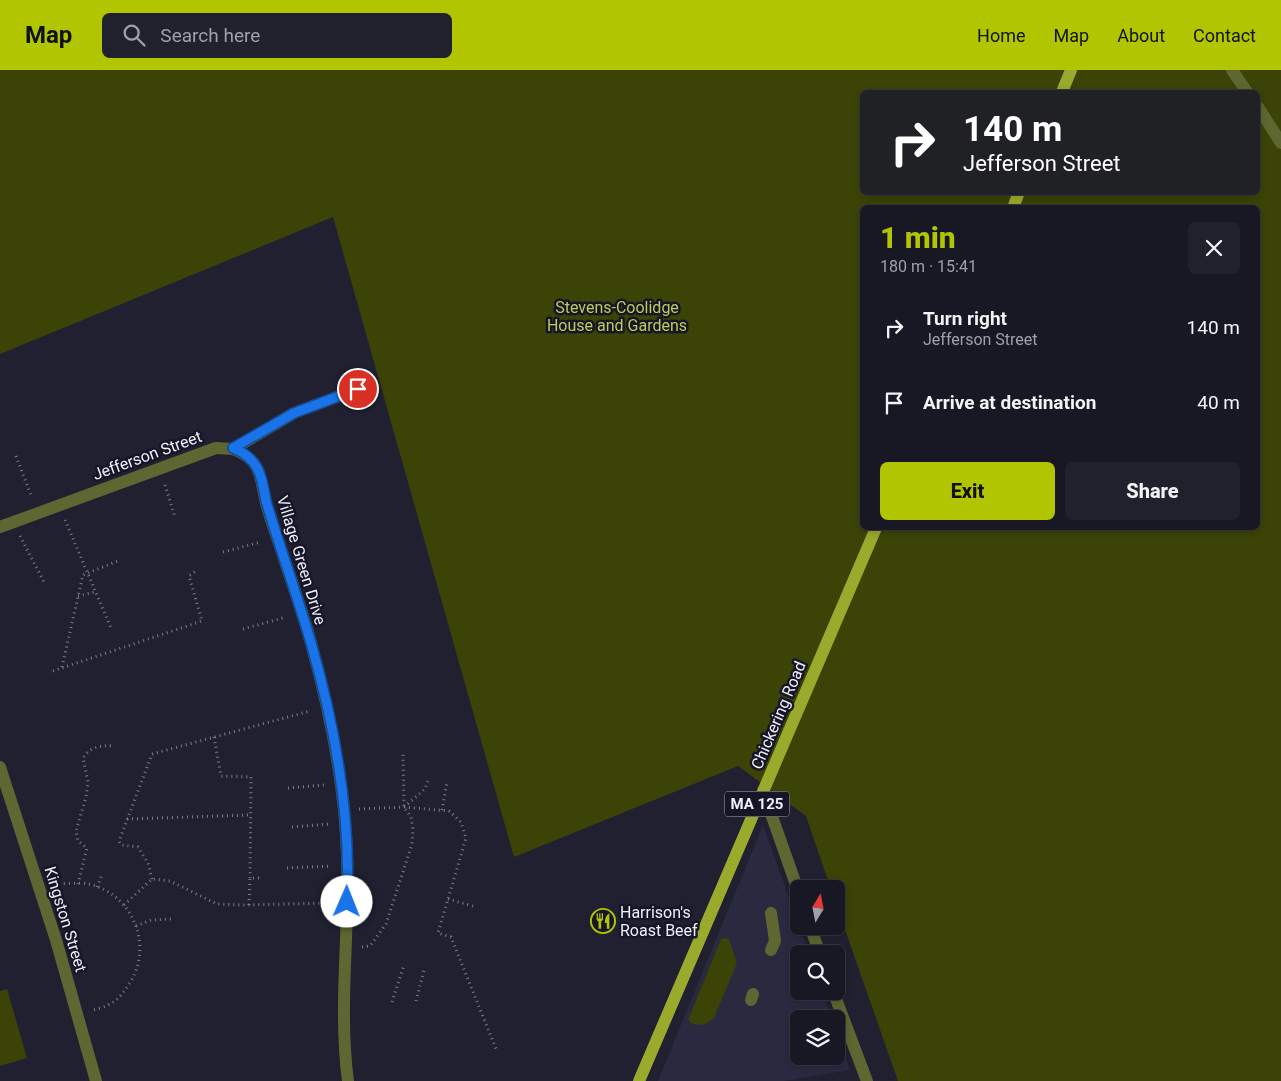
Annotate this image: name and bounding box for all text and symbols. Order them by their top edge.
search box [102,13,452,58]
text: Map [25,21,72,49]
icon: search [120,21,148,49]
text: Search here [160,24,260,47]
text: Home [977,25,1026,46]
text: Map [1054,25,1089,46]
text: About [1117,25,1165,46]
text: Contact [1193,25,1256,46]
text: 140 m [963,109,1062,150]
icon: right [880,110,945,175]
text: Jefferson Street [963,151,1121,176]
text: 1 min [880,220,956,255]
button: close [1188,222,1240,274]
text: 180 m · 15:41 [880,257,977,276]
park label: Stevens-Coolidge House and Gardens [547,298,687,335]
text: Turn right [923,307,1007,330]
icon: right [880,314,908,342]
text: 140 m [1187,316,1240,339]
text: Jefferson Street [923,330,1038,349]
pin [337,368,379,410]
icon: arrive [344,375,372,403]
icon: arrive [880,389,908,417]
text: Arrive at destination [923,391,1096,414]
text: 40 m [1197,391,1240,414]
street label: Jefferson Street [90,427,204,484]
button: Exit [880,462,1055,520]
button: Share [1065,462,1240,520]
street label: Village Green Drive [273,493,330,627]
street label: Chickering Road [747,658,810,772]
road number: MA 125 [724,792,790,816]
street label: Kingston Street [40,864,91,974]
position arrow [320,875,372,927]
north arrow [790,880,845,935]
map controls [790,880,845,1065]
place label: Harrison's Roast Beef [620,903,698,940]
restaurant icon: Harrison's Roast Beef [590,908,616,934]
button: search [790,945,845,1000]
button: layers [790,1010,845,1065]

